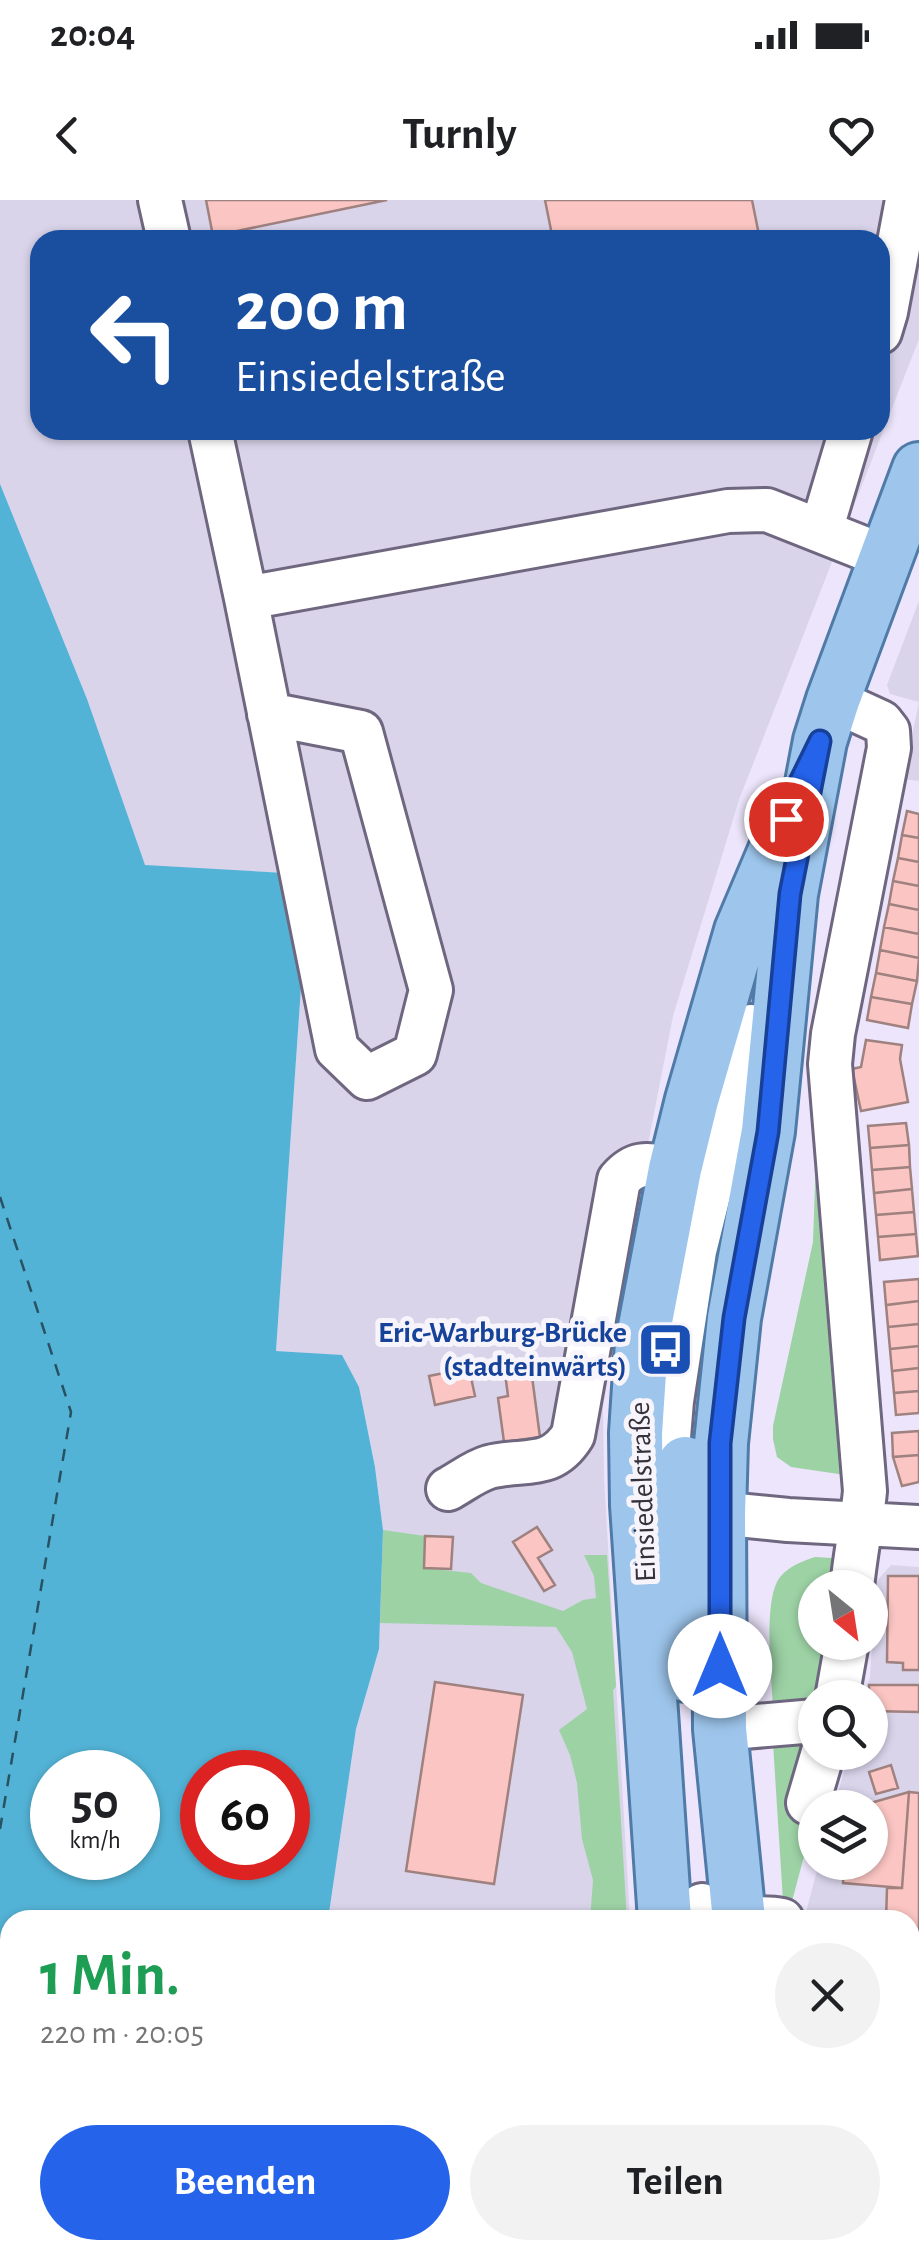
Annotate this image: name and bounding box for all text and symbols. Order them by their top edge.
text: 20:04 [50,16,135,54]
icon: back [40,108,95,163]
icon: heart [824,108,879,163]
text: Turnly [402,112,517,157]
icon: left [70,270,200,400]
text: 200 m [235,273,408,343]
text: Einsiedelstraße [235,355,506,400]
pin [744,777,829,862]
icon: arrive [759,792,814,847]
place label: Eric-Warburg-Brücke (stadteinwärts) [378,1318,627,1382]
bus stop icon: Eric-Warburg-Brücke (stadteinwärts) [636,1319,696,1379]
street label: Einsiedelstraße [625,1401,661,1583]
north arrow [798,1570,888,1660]
map controls [798,1570,888,1880]
position arrow [668,1614,772,1718]
button: search [798,1680,888,1770]
speed limit sign: 60 [180,1750,310,1880]
text: 50 [71,1778,119,1828]
button: layers [798,1790,888,1880]
text: km/h [69,1828,121,1853]
button: close [775,1943,880,2048]
text: 1 Min. [40,1946,180,2006]
text: 220 m · 20:05 [40,2017,204,2049]
button: Beenden [40,2125,450,2240]
button: Teilen [470,2125,880,2240]

